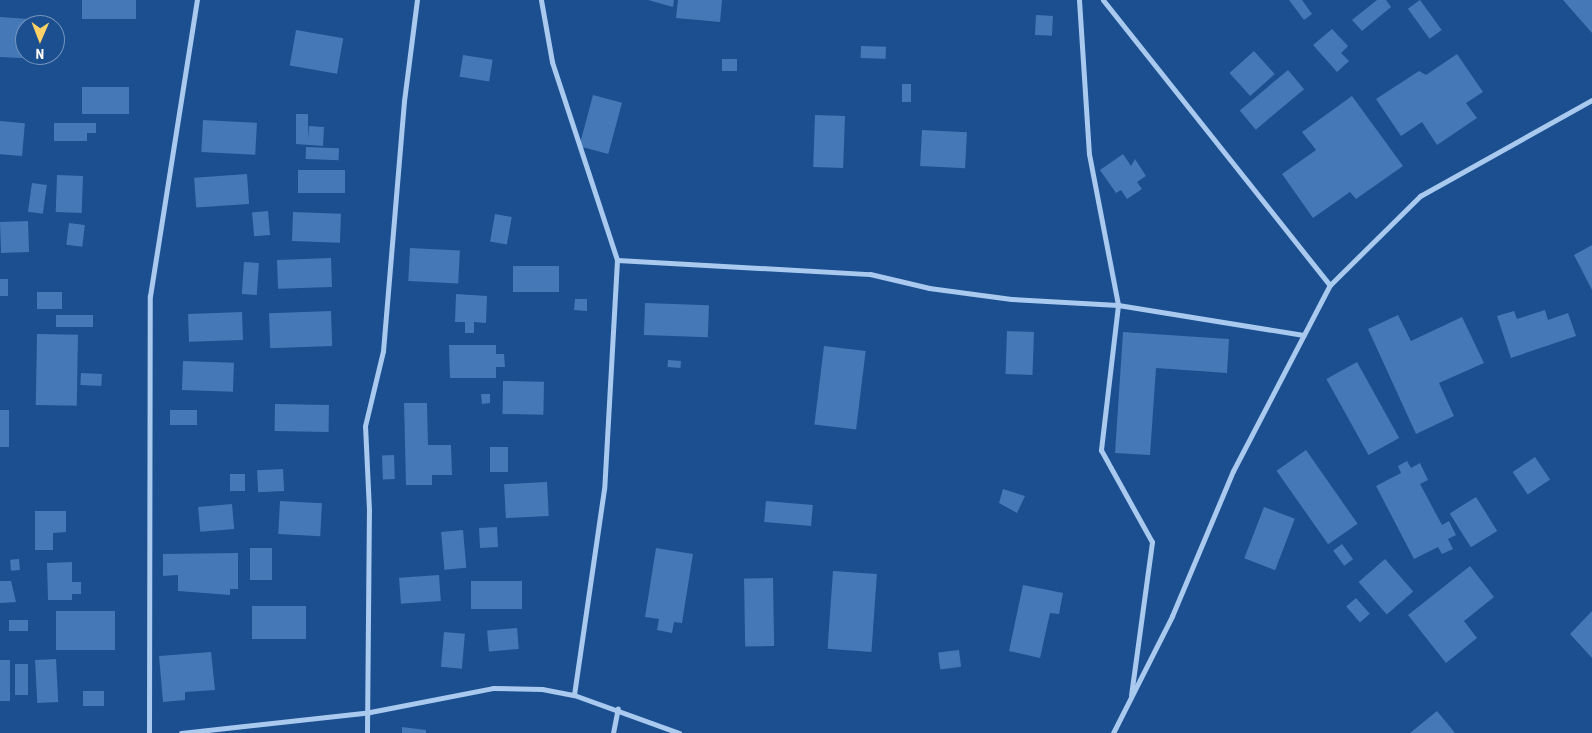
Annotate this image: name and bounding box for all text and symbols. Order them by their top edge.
north arrow [15,15,65,65]
text: N [35,46,44,62]

